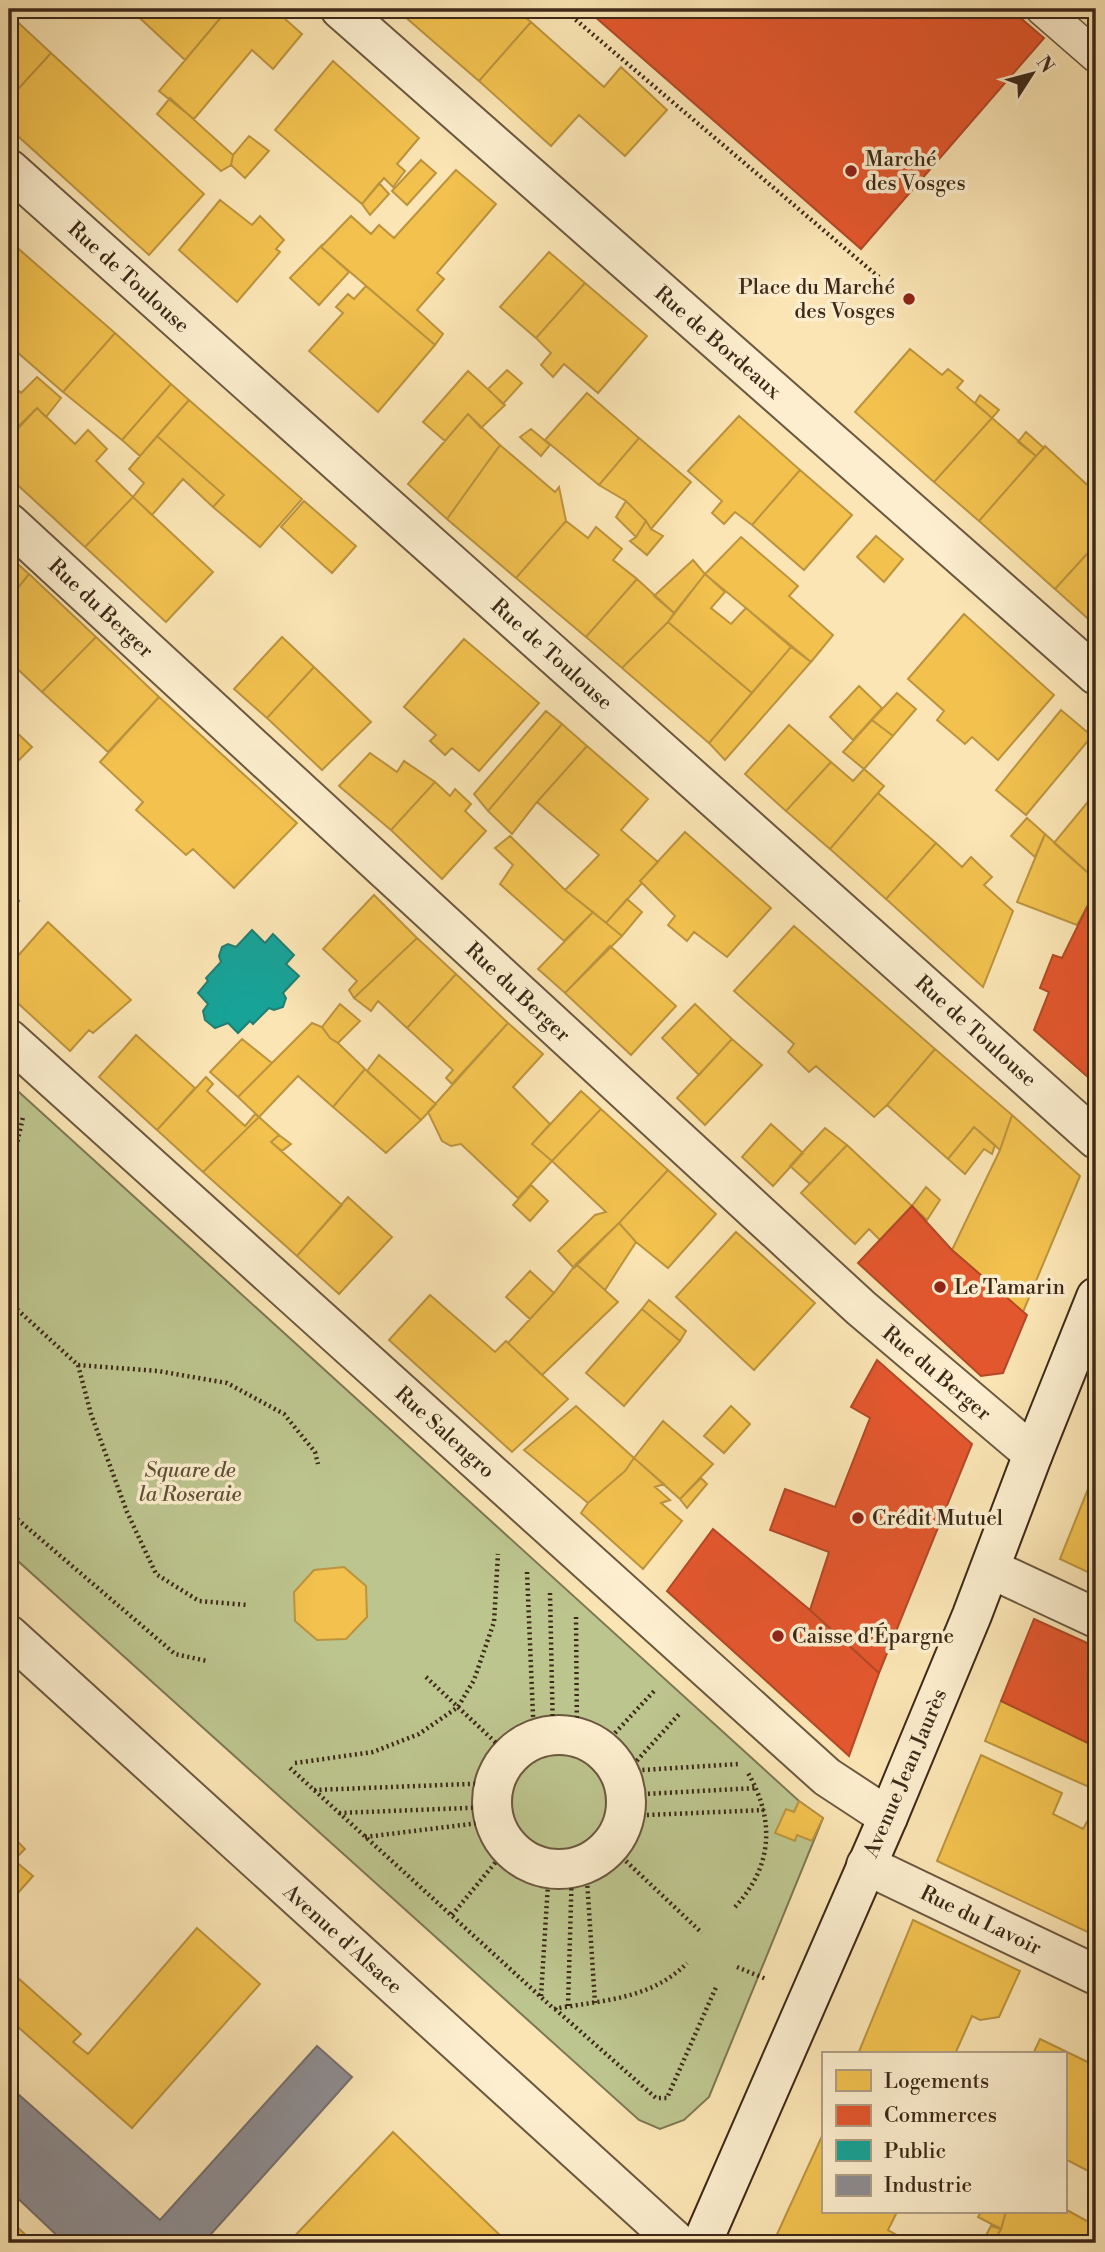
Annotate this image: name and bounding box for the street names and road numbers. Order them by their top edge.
street label: Rue de Toulouse [62,216,195,339]
street label: Rue de Bordeaux [649,281,786,405]
street label: Rue du Berger [42,553,158,664]
street label: Rue de Toulouse [485,593,618,716]
street label: Rue du Berger [459,937,575,1048]
street label: Rue de Toulouse [909,970,1042,1093]
street label: Rue du Berger [877,1321,996,1427]
street label: Rue Salengro [389,1381,500,1484]
street label: Avenue Jean Jaurès [858,1685,953,1863]
street label: Avenue d'Alsace [276,1879,407,2000]
street label: Rue du Lavoir [916,1880,1045,1961]

